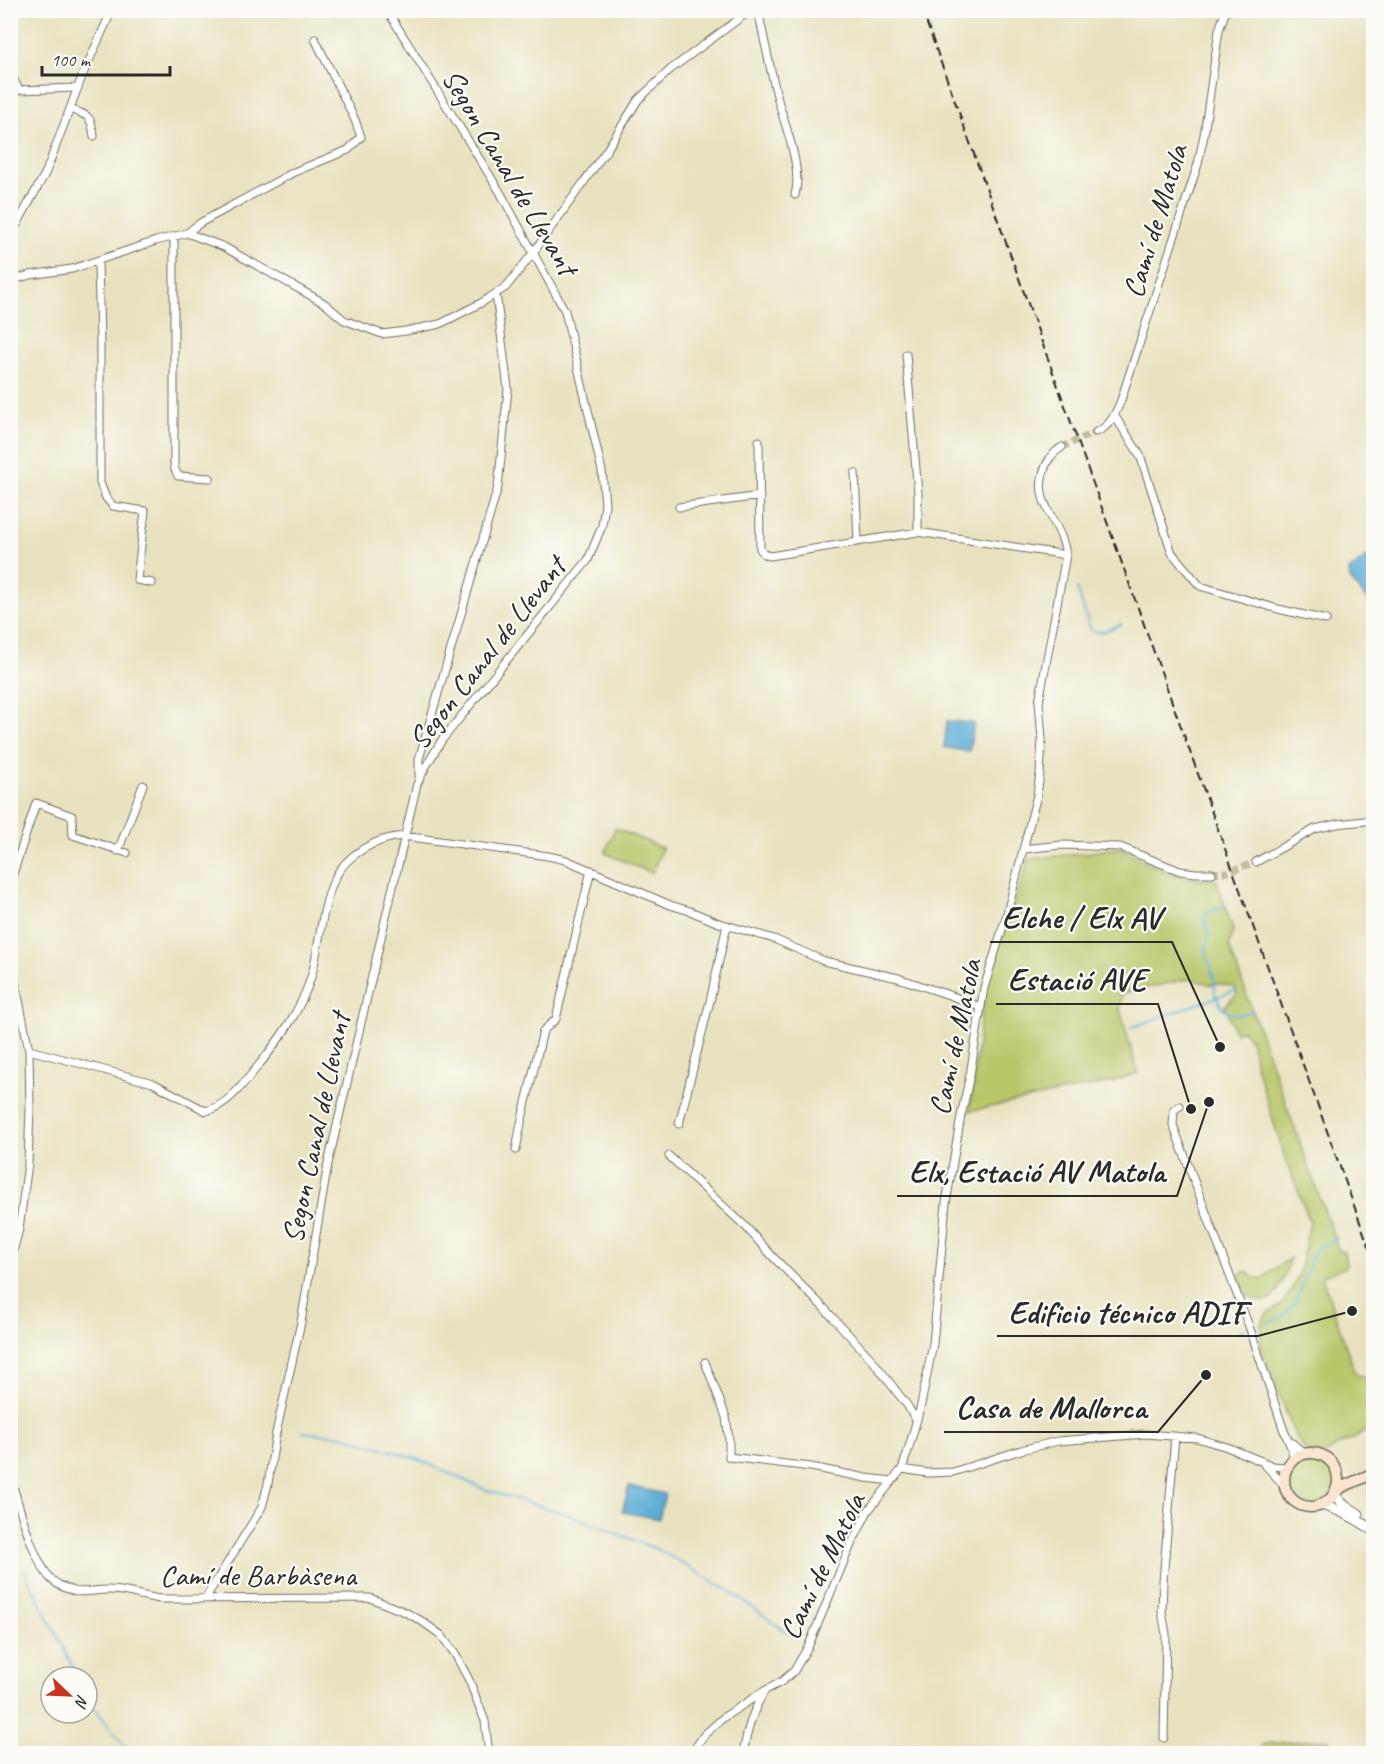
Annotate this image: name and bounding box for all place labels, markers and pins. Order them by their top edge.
callout: Elche / Elx AV [990,892,1172,942]
callout: Estació AVE [996,954,1158,1004]
callout: Elx, Estació AV Matola [897,1146,1177,1196]
callout: Edificio técnico ADIF [997,1286,1258,1336]
callout: Casa de Mallorca [944,1382,1158,1432]

